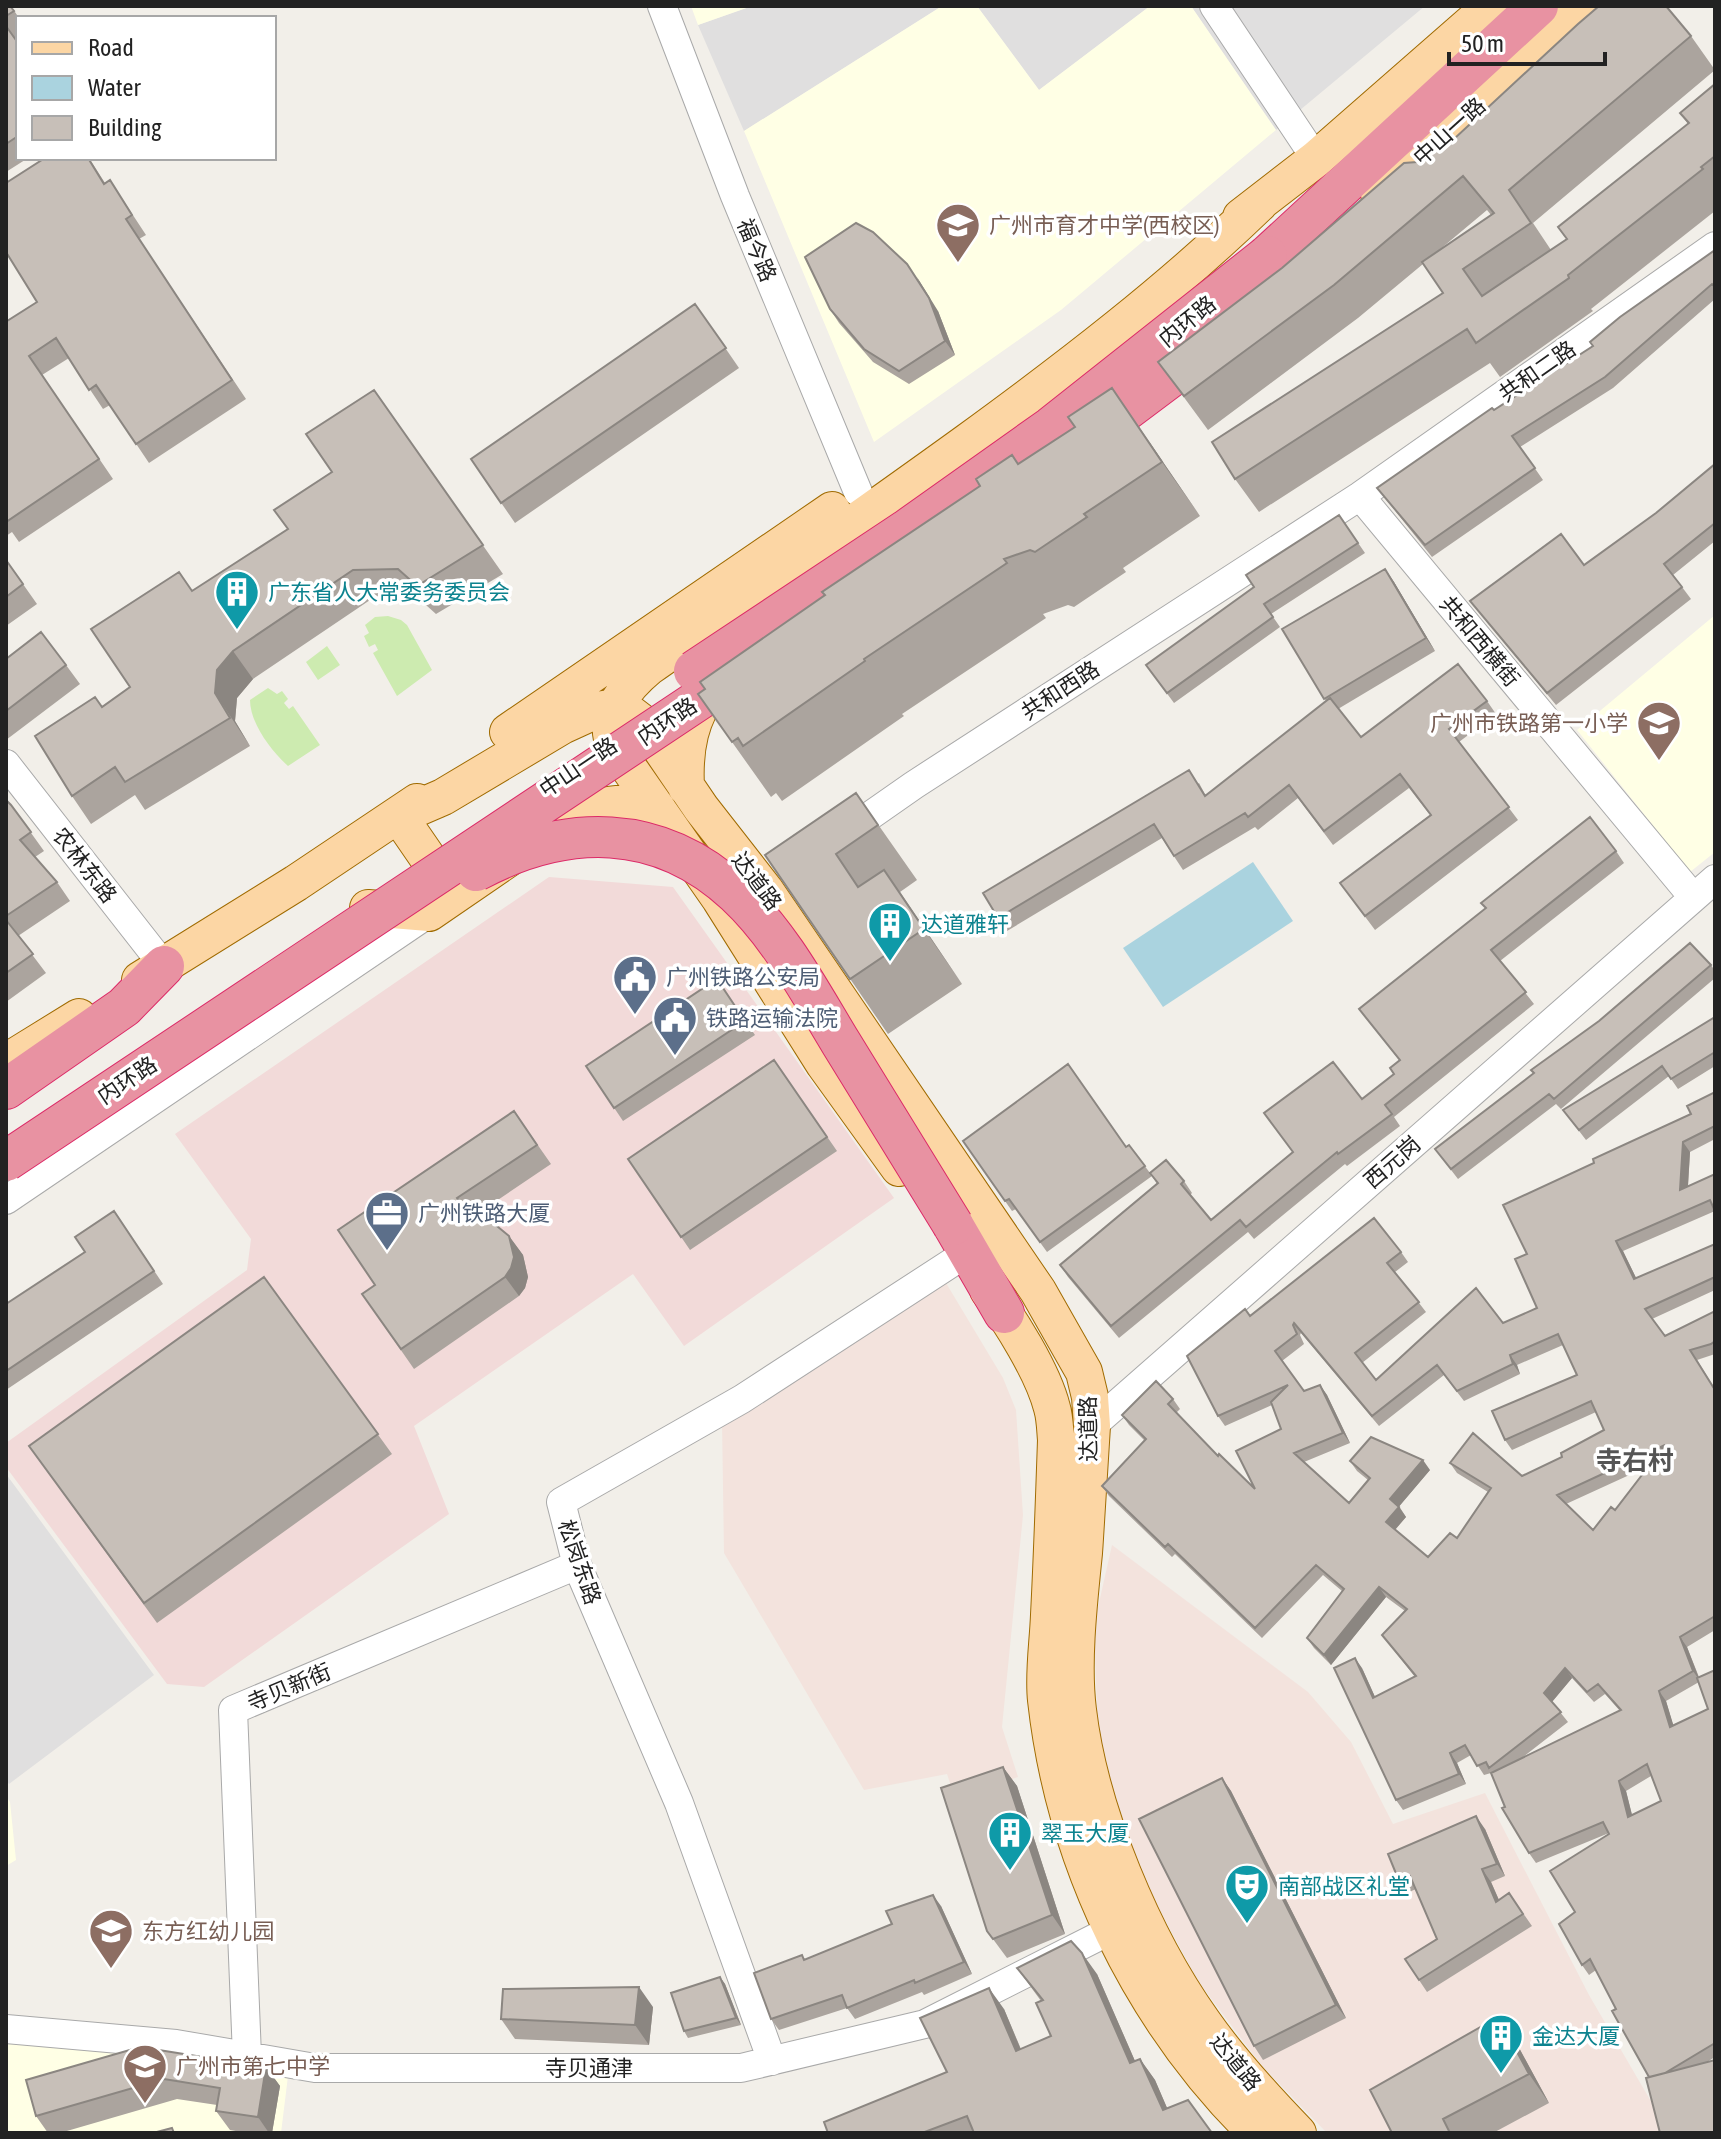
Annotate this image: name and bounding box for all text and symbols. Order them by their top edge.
legend [16,16,276,160]
scale bar [1449,16,1605,66]
text: 50 m [1461,30,1504,57]
text: Road [88,34,134,61]
text: Water [88,74,141,101]
street label: 中山一路 [1408,92,1490,170]
text: Building [88,114,162,141]
school or university icon: 广州市育才中学(西校区) [934,201,982,264]
place label: 广州市育才中学(西校区) [989,212,1220,238]
street label: 福今路 [732,215,782,285]
street label: 内环路 [1153,290,1221,352]
street label: 共和二路 [1493,335,1581,407]
building icon: 广东省人大常委务委员会 [213,568,261,631]
place label: 广东省人大常委务委员会 [268,579,510,605]
street label: 共和西横街 [1435,591,1525,691]
street label: 共和西路 [1016,655,1104,725]
street label: 内环路 [632,692,702,750]
school or university icon: 广州市铁路第一小学 [1635,699,1683,762]
place label: 广州市铁路第一小学 [1430,710,1628,736]
street label: 中山一路 [534,732,622,802]
street label: 农林东路 [48,822,122,908]
street label: 达道路 [727,847,787,915]
building icon: 达道雅轩 [866,900,914,963]
place label: 达道雅轩 [921,911,1009,937]
public building icon: 广州铁路公安局 [611,953,659,1016]
place label: 广州铁路公安局 [666,964,820,990]
public building icon: 铁路运输法院 [651,994,699,1057]
place label: 铁路运输法院 [706,1005,838,1031]
street label: 内环路 [92,1051,162,1109]
street label: 西元岗 [1359,1131,1425,1193]
office icon: 广州铁路大厦 [363,1189,411,1252]
place label: 广州铁路大厦 [418,1200,550,1226]
street label: 达道路 [1074,1396,1102,1462]
district label: 寺右村 [1596,1446,1674,1476]
street label: 松岗东路 [553,1516,607,1608]
street label: 寺贝新街 [243,1658,335,1716]
building icon: 翠玉大厦 [986,1809,1034,1872]
place label: 翠玉大厦 [1041,1820,1129,1846]
theatre icon: 南部战区礼堂 [1223,1862,1271,1925]
place label: 南部战区礼堂 [1278,1873,1410,1899]
school or university icon: 东方红幼儿园 [87,1907,135,1970]
place label: 东方红幼儿园 [142,1918,274,1944]
building icon: 金达大厦 [1477,2012,1525,2075]
place label: 金达大厦 [1532,2023,1620,2049]
street label: 达道路 [1205,2028,1267,2096]
school or university icon: 广州市第七中学 [121,2042,169,2105]
place label: 广州市第七中学 [176,2053,330,2079]
street label: 寺贝通津 [545,2055,633,2081]

